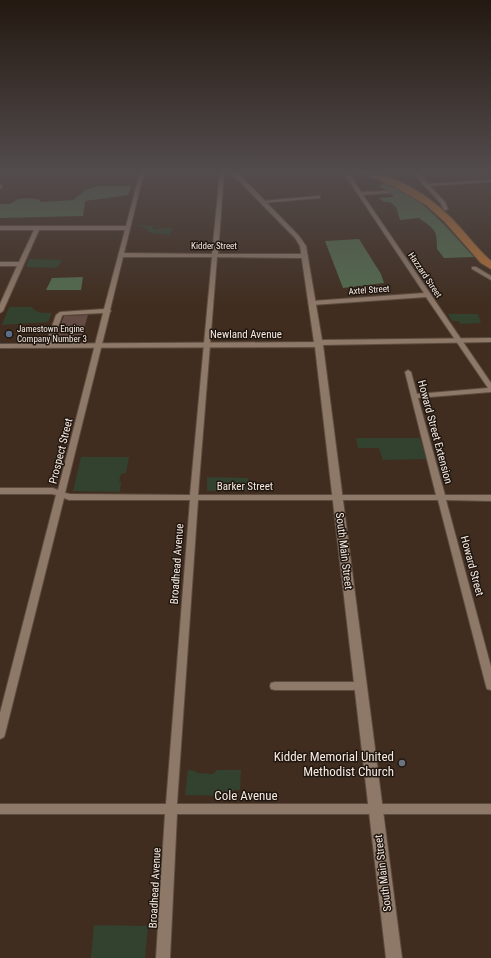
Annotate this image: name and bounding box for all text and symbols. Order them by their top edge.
street label: Kidder Street [191,241,237,251]
street label: Hazzard Street [406,250,444,300]
street label: Axtel Street [348,284,390,296]
place label: Jamestown Engine Company Number 3 [17,324,87,344]
street label: Newland Avenue [210,328,282,341]
marker: Jamestown Engine Company Number 3 [4,329,14,339]
street label: Howard Street Extension [415,379,455,485]
street label: Prospect Street [47,417,75,485]
street label: Barker Street [217,480,273,493]
street label: South Main Street [333,512,355,590]
street label: Broadhead Avenue [168,523,186,605]
street label: Howard Street [458,534,486,598]
place label: Kidder Memorial United Methodist Church [274,749,394,779]
marker: Kidder Memorial United Methodist Church [397,758,407,768]
street label: Cole Avenue [214,788,278,803]
street label: South Main Street [372,834,394,912]
street label: Broadhead Avenue [146,847,164,929]

